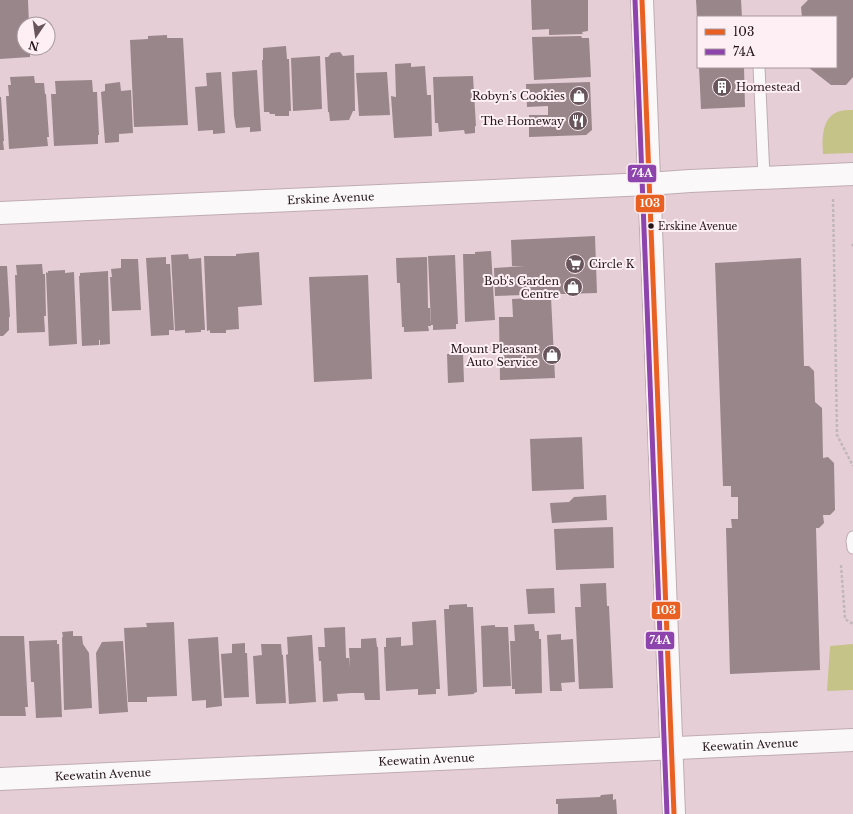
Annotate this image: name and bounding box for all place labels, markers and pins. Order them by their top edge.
building icon: Homestead [711,76,733,98]
place label: Homestead [736,80,801,94]
shop icon: Robyn’s Cookies [568,85,590,107]
place label: Robyn’s Cookies [472,89,565,103]
restaurant icon: The Homeway [567,110,589,132]
place label: The Homeway [481,114,564,128]
place label: Erskine Avenue [658,220,738,233]
marker: Erskine Avenue [646,221,656,231]
supermarket icon: Circle K [564,253,586,275]
place label: Circle K [589,257,635,271]
place label: Bob's Garden Centre [484,274,559,301]
shop icon: Bob's Garden Centre [562,276,584,298]
place label: Mount Pleasant Auto Service [450,342,539,369]
shop icon: Mount Pleasant Auto Service [541,344,563,366]

